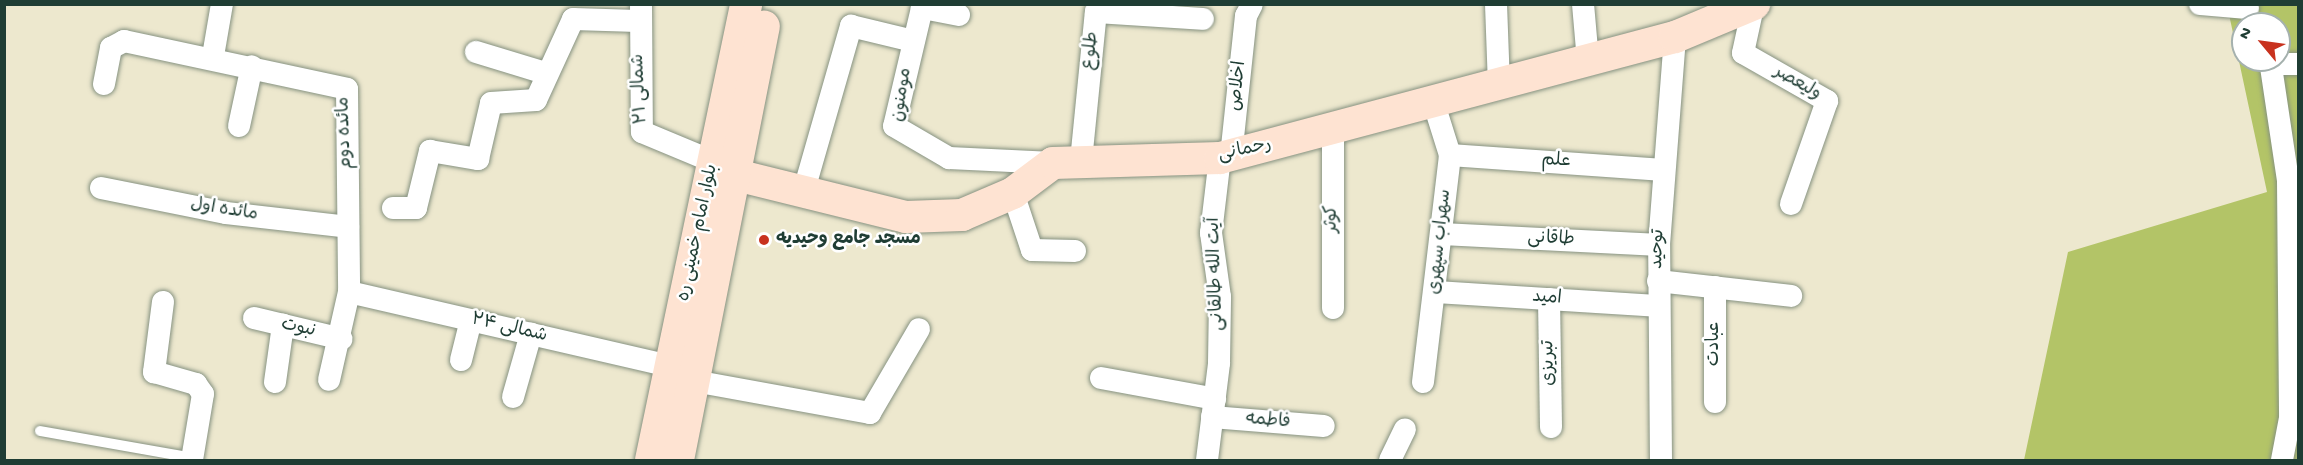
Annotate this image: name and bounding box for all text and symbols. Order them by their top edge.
north arrow [2231,12,2291,72]
text: N [2236,25,2257,43]
street label: طلوع [1079,31,1105,71]
street label: ۲۱ شمالی [628,53,654,125]
street label: اخلاص [1226,60,1252,112]
street label: ولیعصر [1770,62,1824,106]
street label: مومنون [888,67,918,123]
street label: مائده دوم [334,96,358,170]
street label: رحمانی [1216,135,1274,167]
street label: علم [1541,150,1571,174]
street label: بلوار امام خمینی ره [674,163,724,303]
street label: سهراب سپهری [1425,188,1457,296]
street label: مائده اول [189,195,259,227]
street label: کوثر [1322,205,1344,233]
street label: آیت الله طالقانی [1204,217,1230,331]
street label: طاقانی [1527,228,1575,252]
place label: مسجد جامع وحیدیه [776,229,921,251]
street label: توحید [1648,229,1670,269]
marker: مسجد جامع وحیدیه [757,233,771,247]
street label: امید [1532,287,1562,311]
street label: ۲۴ شمالی [469,310,549,348]
street label: نبوت [279,315,317,343]
street label: عبادت [1704,322,1726,366]
street label: تبریزی [1539,340,1561,386]
street label: فاطمه [1245,409,1291,435]

